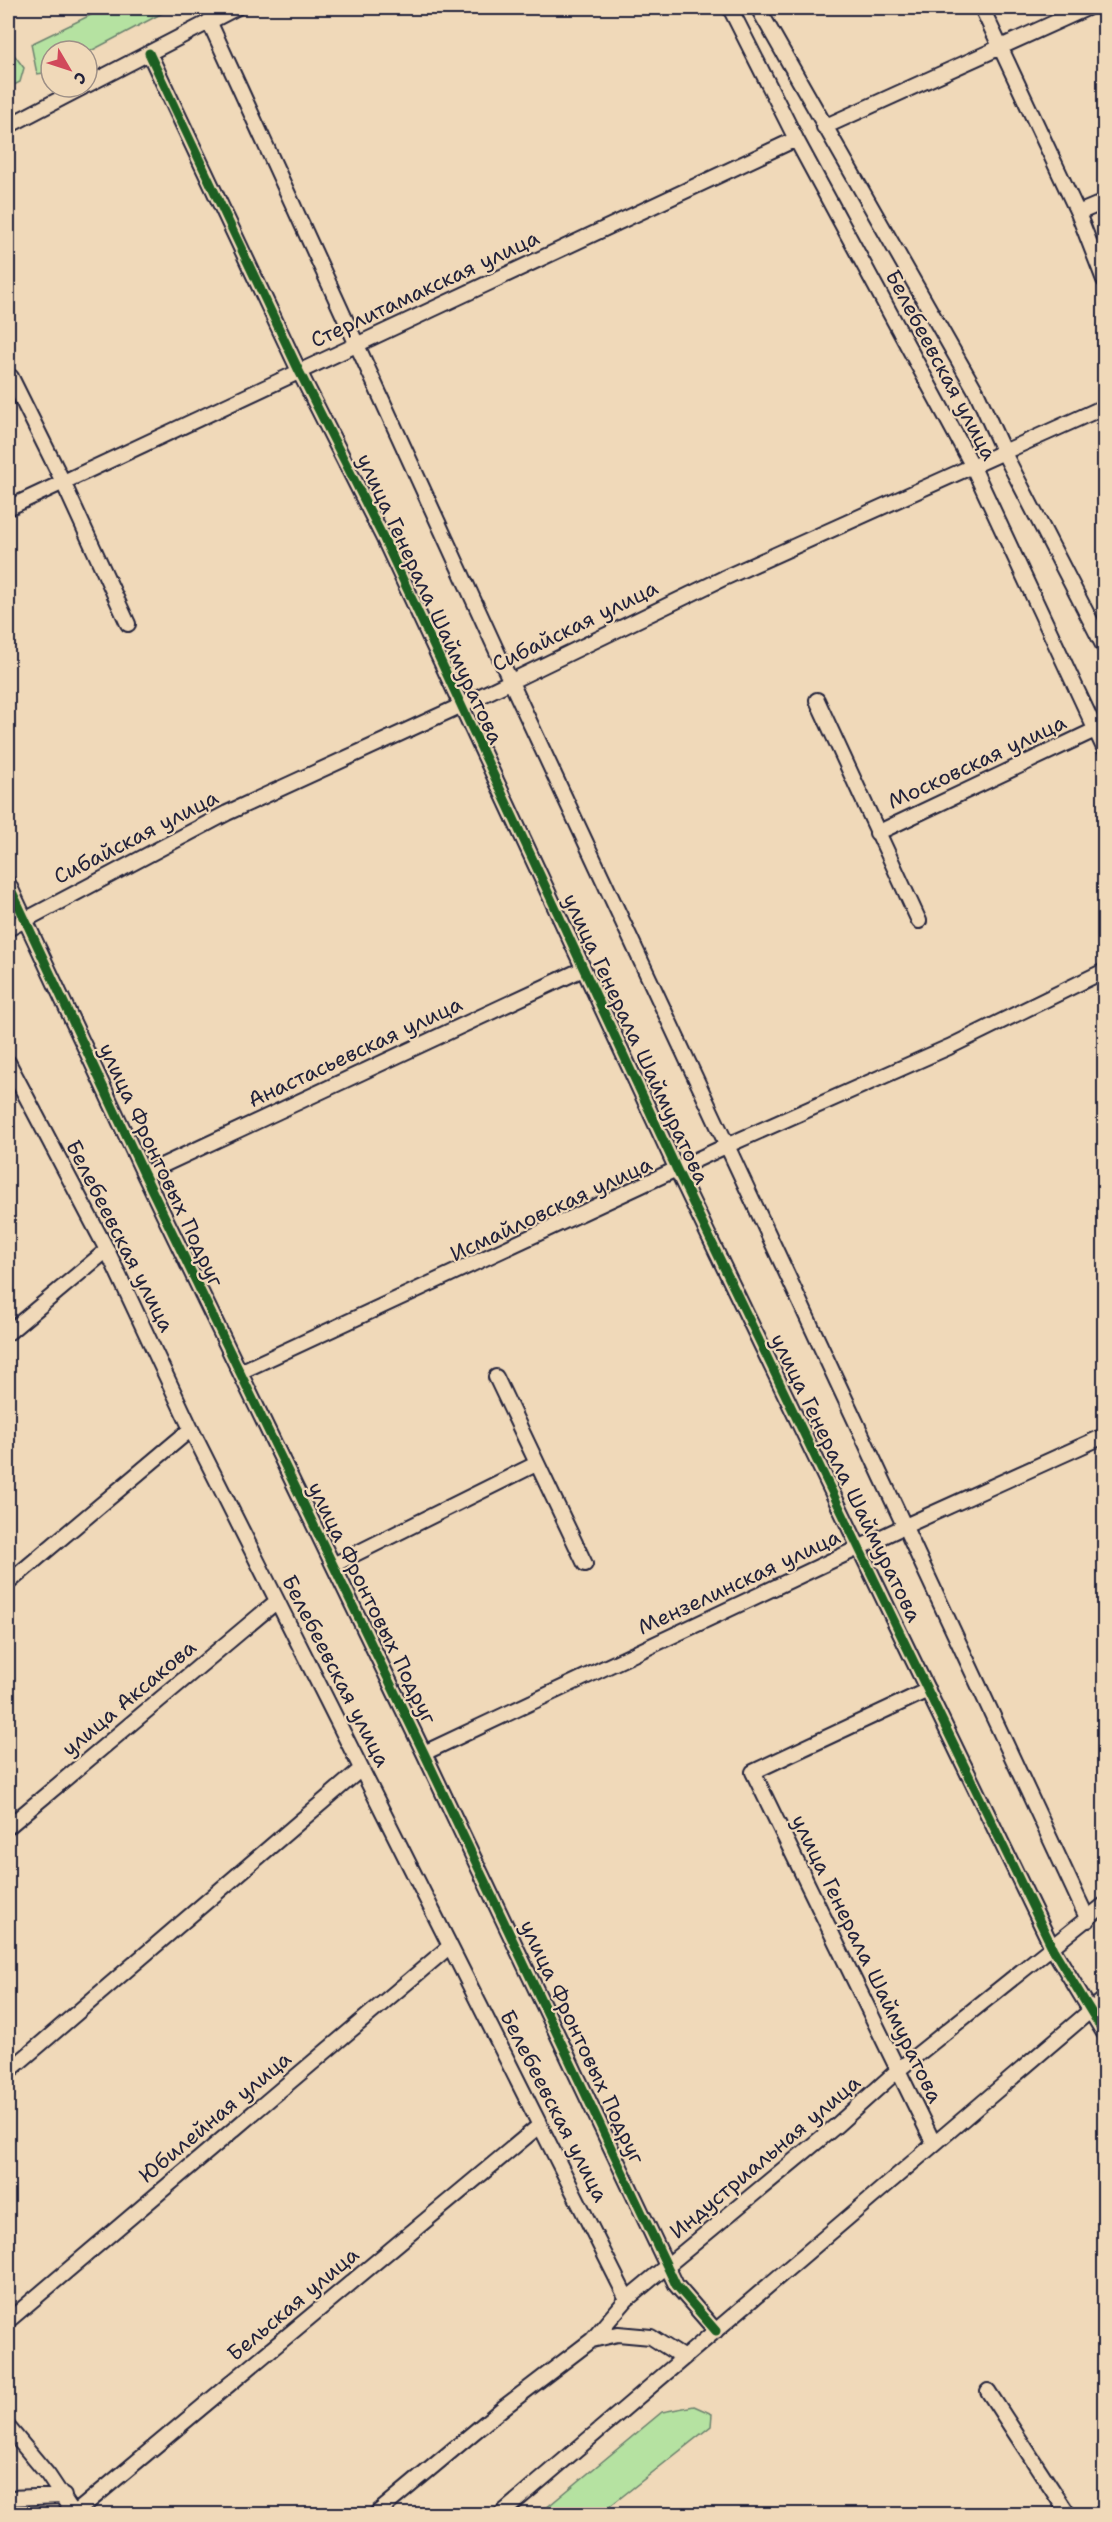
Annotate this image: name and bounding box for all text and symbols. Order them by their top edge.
north arrow [39,39,99,99]
text: С [69,68,92,89]
street label: Стерлитамакская улица [306,224,544,354]
street label: Белебеевская улица [879,265,1003,465]
street label: улица Генерала Шаймуратова [350,449,510,749]
street label: Сибайская улица [487,574,663,678]
street label: Московская улица [883,708,1071,816]
street label: Сибайская улица [49,783,223,891]
street label: улица Генерала Шаймуратова [556,889,716,1189]
street label: Анастасьевская улица [243,990,467,1114]
street label: улица Фронтовых Подруг [92,1039,230,1292]
street label: Белебеевская улица [59,1135,181,1337]
street label: Исмайловская улица [446,1150,656,1268]
street label: улица Генерала Шаймуратова [764,1329,928,1627]
street label: улица Фронтовых Подруг [301,1477,443,1729]
street label: Мензелинская улица [633,1523,845,1641]
street label: Белебеевская улица [275,1570,397,1772]
street label: улица Аксакова [56,1634,202,1762]
street label: улица Генерала Шаймуратова [785,1810,949,2108]
street label: улица Фронтовых Подруг [513,1916,651,2169]
street label: Белебеевская улица [493,2005,615,2207]
street label: Юбилейная улица [133,2045,297,2189]
street label: Индустриальная улица [664,2069,866,2245]
street label: Бельская улица [221,2241,365,2367]

